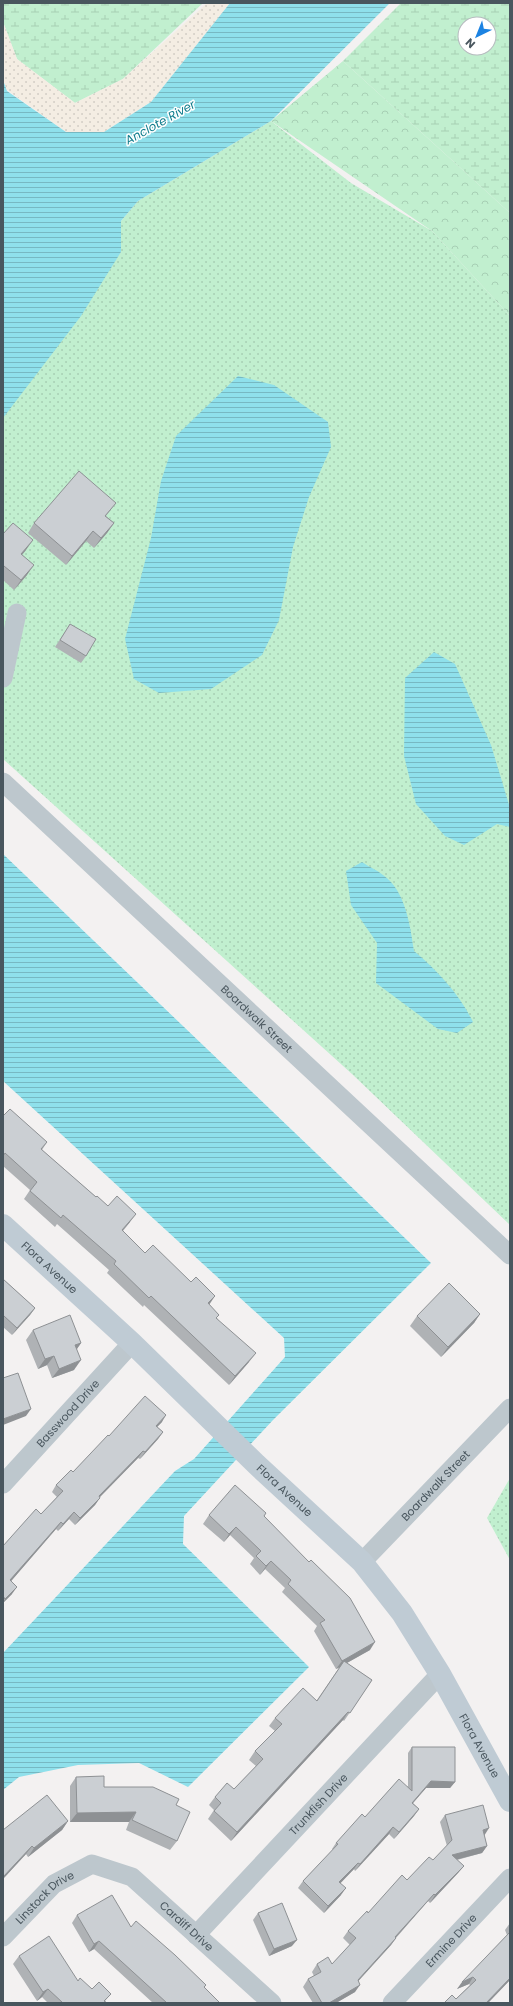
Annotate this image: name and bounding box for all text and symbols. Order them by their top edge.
north arrow [457,16,497,56]
text: N [462,35,479,52]
water label: Anclote River [121,95,199,149]
street label: Boardwalk Street [217,981,296,1056]
street label: Flora Avenue [18,1238,81,1298]
street label: Basswood Drive [33,1376,103,1451]
street label: Boardwalk Street [398,1447,473,1525]
street label: Flora Avenue [253,1460,316,1521]
street label: Flora Avenue [455,1711,504,1781]
street label: Trunkfish Drive [285,1770,351,1839]
street label: Linstock Drive [12,1867,77,1928]
street label: Cardiff Drive [156,1897,217,1955]
street label: Ermine Drive [422,1910,480,1971]

